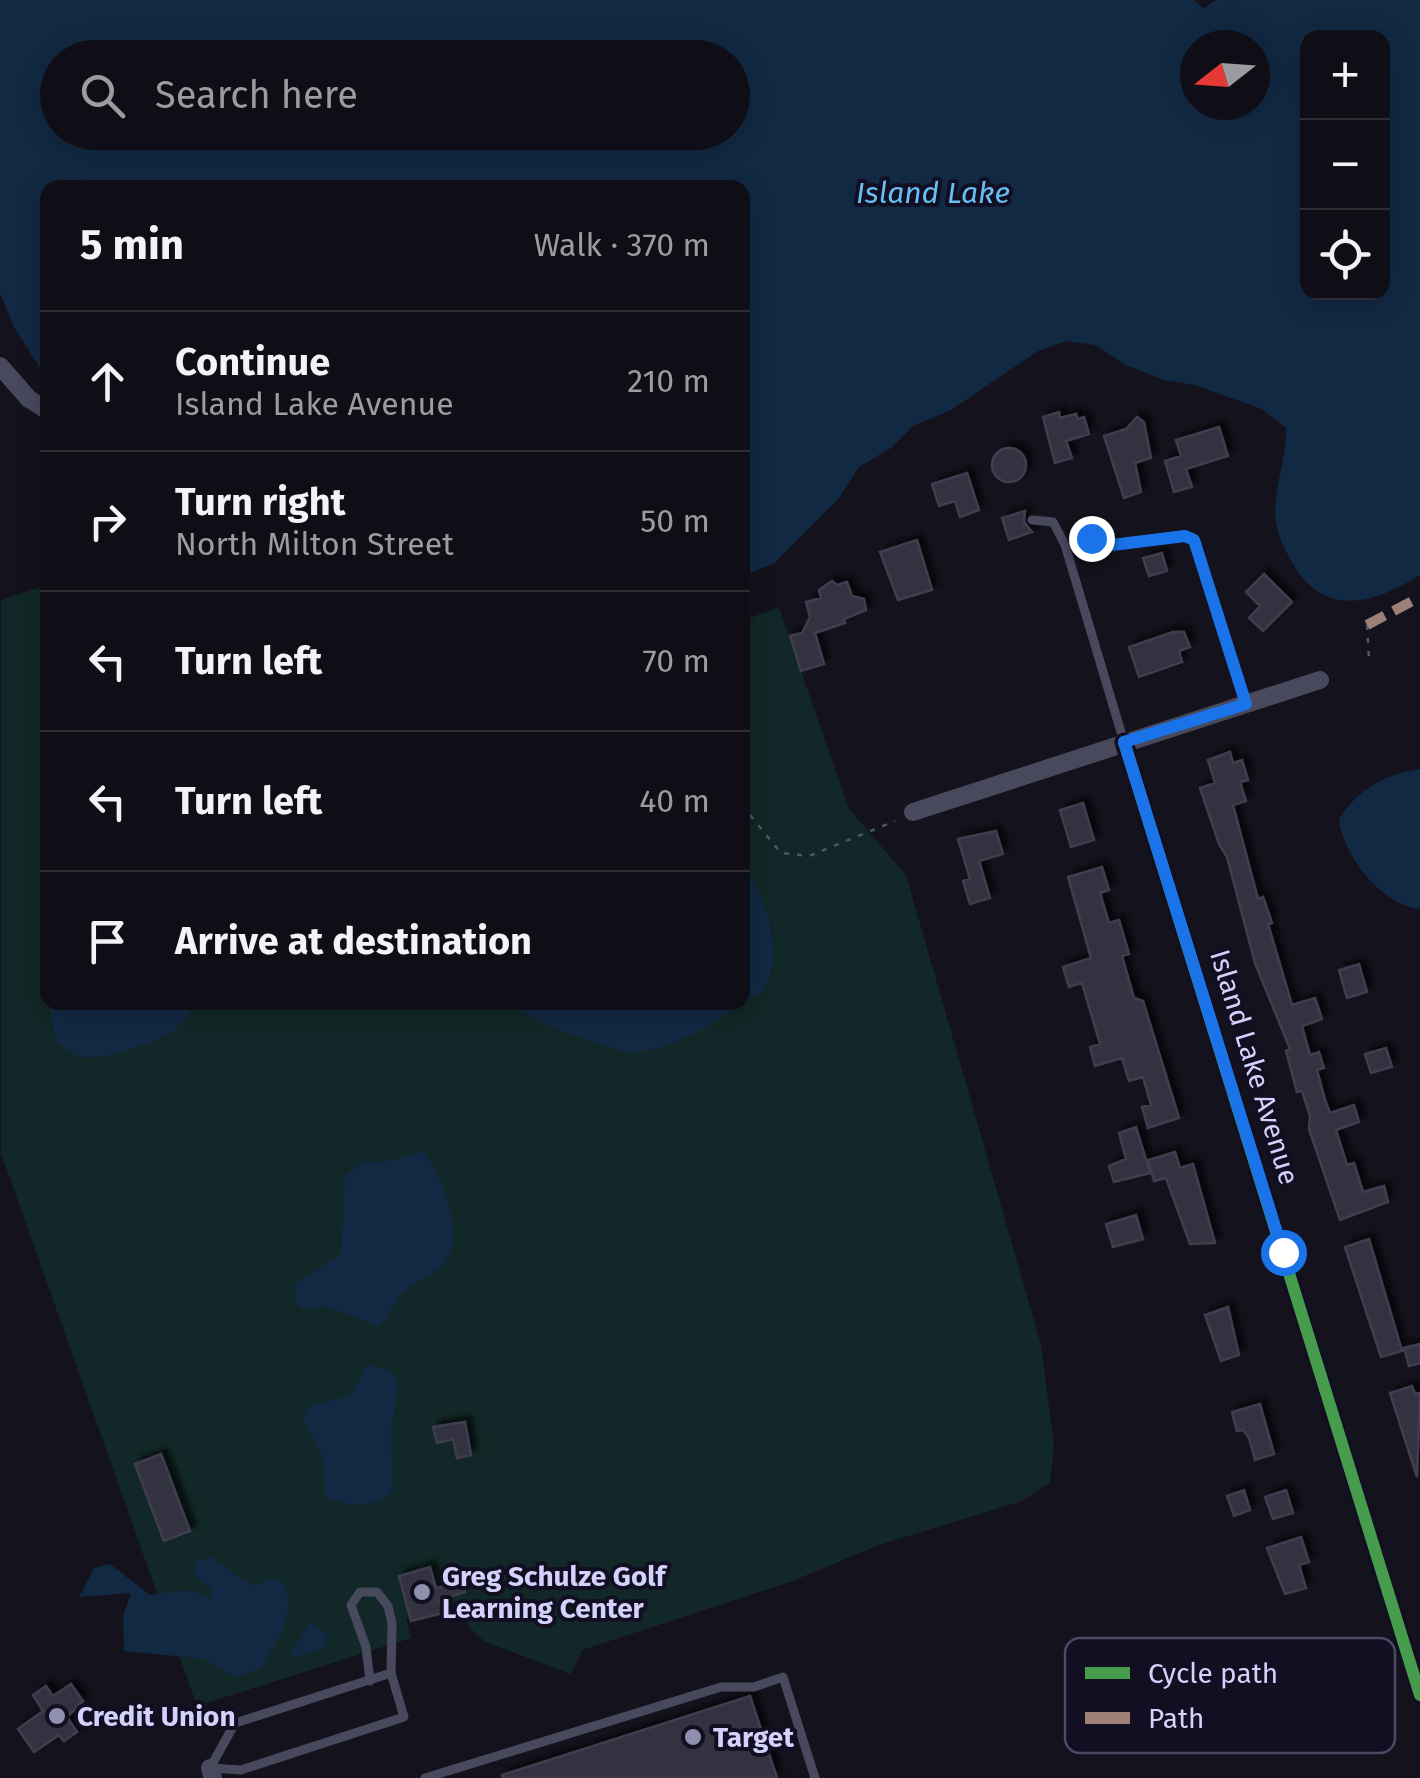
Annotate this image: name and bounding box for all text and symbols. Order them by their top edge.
north arrow [1180,30,1270,120]
map controls [1300,30,1390,300]
button: + [1300,30,1390,120]
search box [40,40,750,150]
icon: search [75,68,130,123]
text: Search here [155,72,358,118]
button: − [1300,120,1390,210]
water label: Island Lake [856,175,1010,211]
button: locate [1300,210,1390,300]
text: 5 min [80,220,184,270]
text: Walk · 370 m [534,226,710,264]
text: Continue [175,339,330,385]
icon: ahead [80,354,135,409]
text: 210 m [627,362,710,400]
text: Island Lake Avenue [175,385,454,423]
text: Turn right [175,479,345,525]
icon: right [80,494,135,549]
text: 50 m [640,502,710,540]
route end [1069,516,1115,562]
text: North Milton Street [175,525,454,563]
icon: left [80,634,135,689]
text: Turn left [175,638,322,684]
text: 70 m [642,642,710,680]
icon: left [80,774,135,829]
text: Turn left [175,778,322,824]
text: 40 m [639,782,710,820]
icon: arrive [80,914,135,969]
text: Arrive at destination [175,918,532,964]
street label: Island Lake Avenue [1203,946,1306,1189]
route start [1261,1230,1307,1276]
place label: Greg Schulze Golf Learning Center [442,1560,669,1625]
marker: Greg Schulze Golf Learning Center [411,1581,433,1603]
legend [1065,1638,1395,1753]
text: Cycle path [1148,1657,1278,1690]
place label: Credit Union [77,1700,236,1733]
text: Path [1148,1702,1204,1735]
marker: Credit Union [46,1705,68,1727]
place label: Target [713,1721,795,1754]
marker: Target [682,1726,704,1748]

